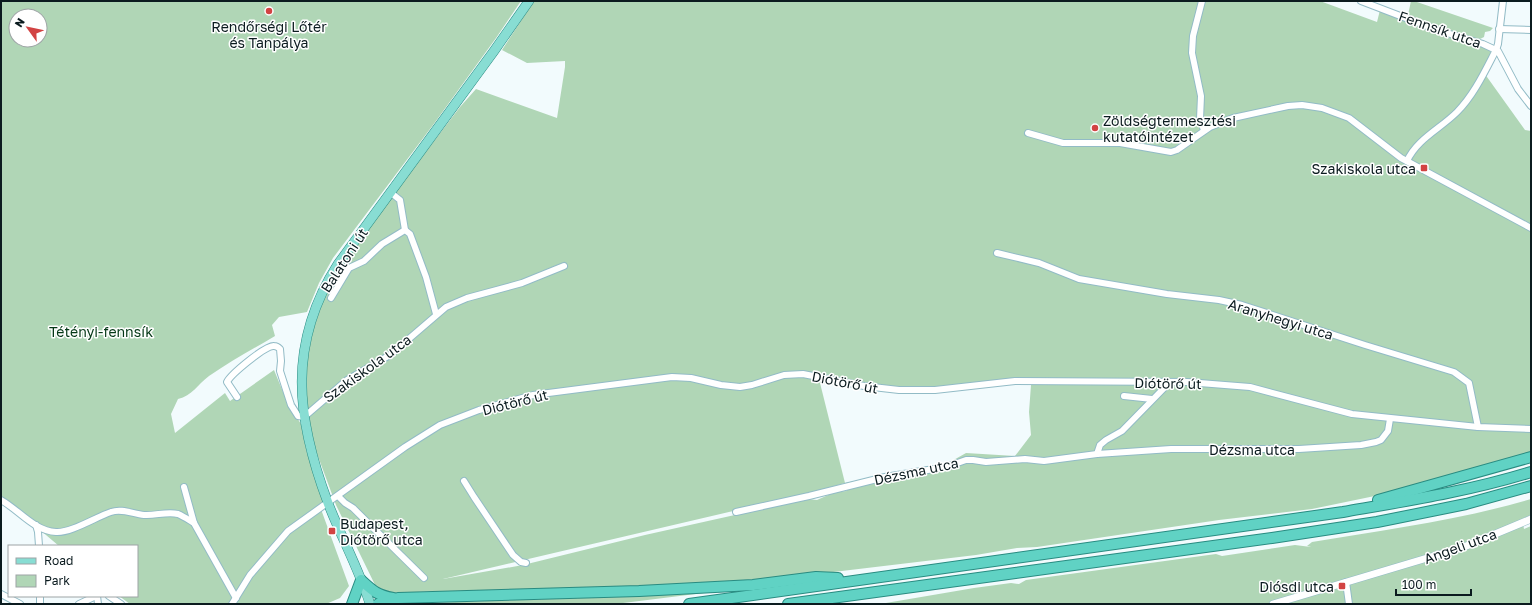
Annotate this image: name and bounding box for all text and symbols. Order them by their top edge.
marker: Rendőrségi Lőtér és Tanpálya [264,6,274,16]
street label: Fennsík utca [1397,7,1483,51]
north arrow [8,8,48,48]
text: N [11,15,27,29]
place label: Rendőrségi Lőtér és Tanpálya [211,18,327,51]
place label: Zöldségtermesztési kutatóintézet [1103,112,1236,145]
marker: Zöldségtermesztési kutatóintézet [1090,123,1100,133]
place label: Szakiskola utca [1312,160,1416,177]
marker: Szakiskola utca [1419,163,1429,173]
street label: Balatoni út [317,225,371,295]
street label: Aranyhegyi utca [1226,295,1336,343]
park label: Tétényi-fennsík [49,323,153,340]
street label: Szakiskola utca [320,330,414,406]
street label: Diótörő út [810,367,880,397]
street label: Diótörő út [1134,374,1202,392]
street label: Diótörő út [480,386,550,418]
street label: Dézsma utca [1209,441,1295,458]
street label: Dézsma utca [872,454,960,488]
place label: Budapest, Diótörő utca [340,515,423,548]
street label: Angeli utca [1421,525,1499,567]
marker: Budapest, Diótörő utca [327,526,337,536]
legend [8,545,138,597]
text: Road [44,553,73,568]
scale bar [1396,571,1471,597]
text: Park [44,573,70,588]
text: 100 m [1402,577,1436,592]
place label: Diósdi utca [1259,578,1334,595]
marker: Diósdi utca [1337,581,1347,591]

